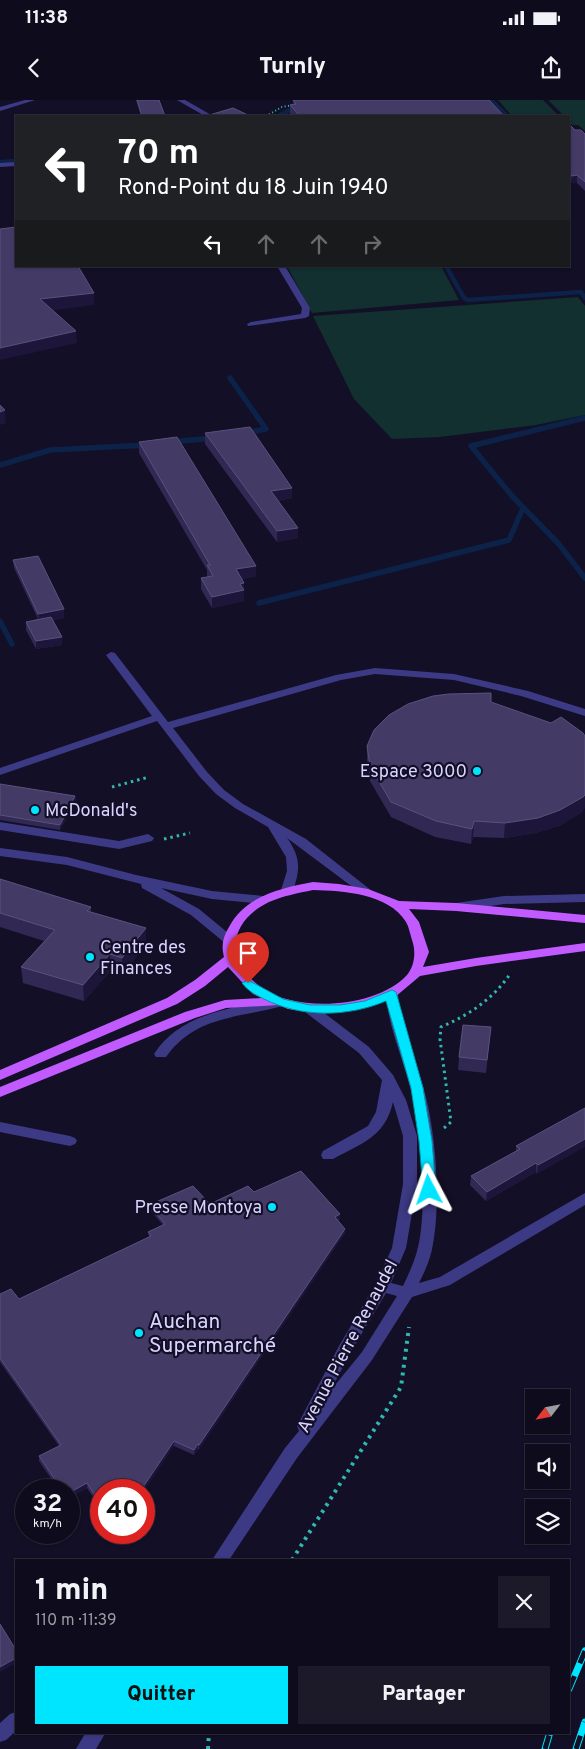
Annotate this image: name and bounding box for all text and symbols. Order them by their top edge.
text: 11:38 [25,6,68,30]
icon: back [20,54,48,82]
text: Turnly [259,54,326,81]
icon: share [537,54,565,82]
text: 70 m [118,132,199,176]
icon: left [35,135,100,200]
text: Rond-Point du 18 Juin 1940 [118,175,389,202]
icon: left [199,230,227,258]
icon: ahead [252,230,280,258]
icon: ahead [305,230,333,258]
icon: right [358,230,386,258]
place label: Espace 3000 [360,761,467,784]
marker: Espace 3000 [471,765,483,777]
place label: McDonald's [45,800,137,823]
marker: McDonald's [29,804,41,816]
pin [227,932,269,983]
place label: Centre des Finances [100,937,186,981]
icon: arrive [234,939,262,967]
marker: Centre des Finances [84,951,96,963]
position arrow [402,1163,454,1215]
place label: Presse Montoya [134,1197,262,1220]
marker: Presse Montoya [266,1201,278,1213]
street label: Avenue Pierre Renaudel [293,1256,404,1437]
place label: Auchan Supermarché [149,1309,276,1360]
marker: Auchan Supermarché [133,1327,145,1339]
north arrow [525,1389,570,1434]
map controls [525,1389,570,1544]
button: sound [525,1444,570,1489]
speed limit sign: 40 [90,1479,155,1544]
text: 32 [33,1489,62,1521]
button: layers [525,1499,570,1544]
text: km/h [33,1516,62,1532]
text: 1 min [35,1573,108,1610]
button: close [498,1576,550,1628]
text: 110 m · 11:39 [35,1611,116,1631]
button: Quitter [35,1666,288,1724]
button: Partager [298,1666,550,1724]

